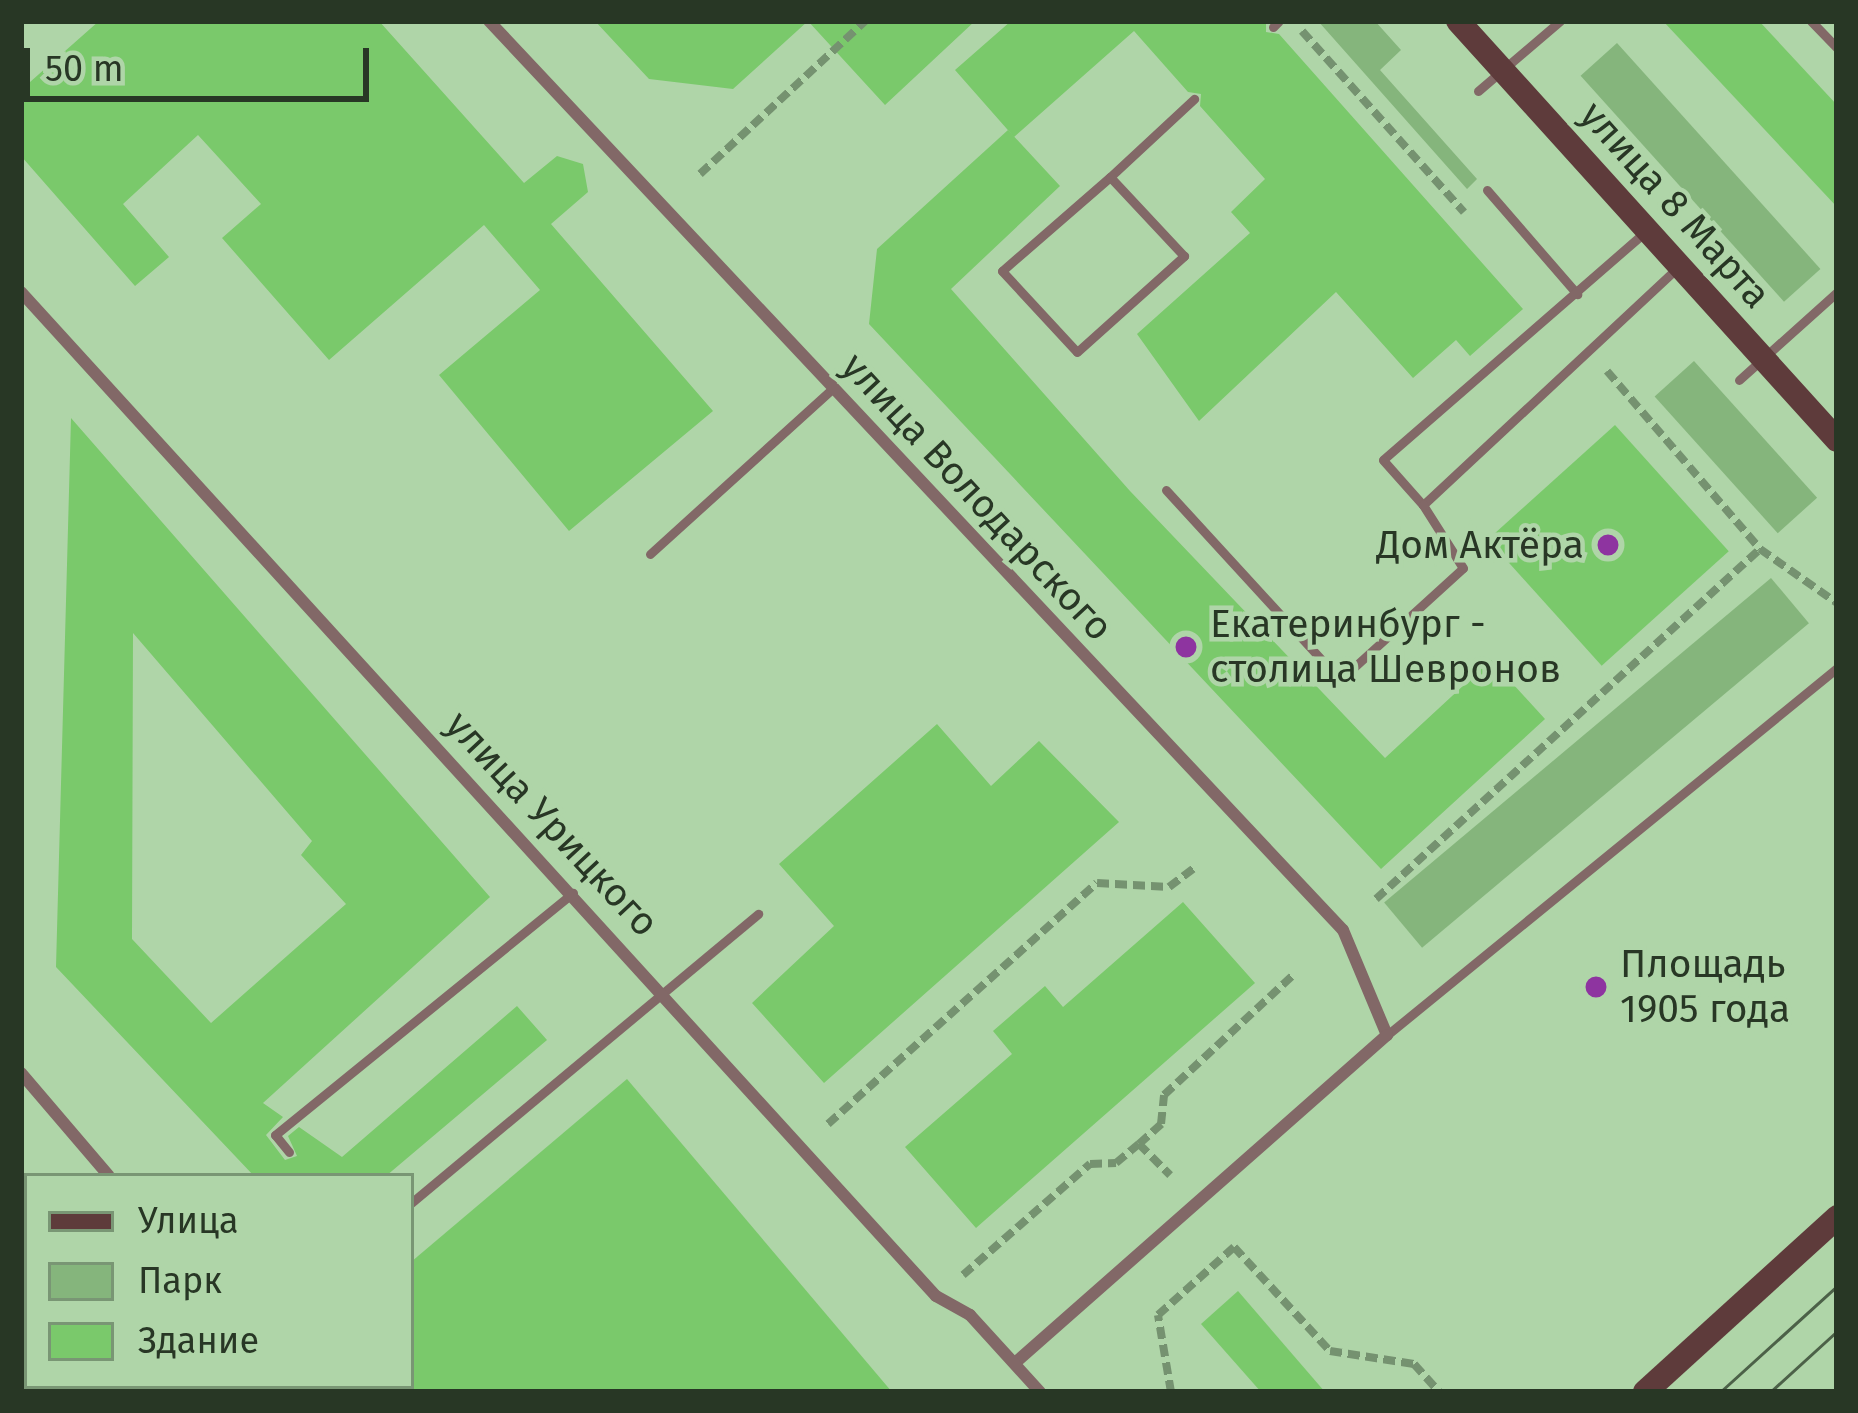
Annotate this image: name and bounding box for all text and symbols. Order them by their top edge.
scale bar [30,24,375,98]
text: 50 m [45,47,124,91]
street label: улица 8 Марта [1570,92,1780,318]
street label: улица Володарского [832,344,1122,650]
place label: Дом Актёра [1376,522,1584,568]
marker: Дом Актёра [1595,532,1621,558]
place label: Екатеринбург - столица Шевронов [1210,602,1561,693]
marker: Екатеринбург - столица Шевронов [1173,634,1199,660]
street label: улица Урицкого [436,702,668,946]
place label: Площадь 1905 года [1620,942,1790,1033]
marker: Площадь 1905 года [1583,974,1609,1000]
legend [24,1173,414,1389]
text: Улица [138,1199,239,1243]
text: Парк [138,1259,222,1303]
text: Здание [138,1319,259,1363]

